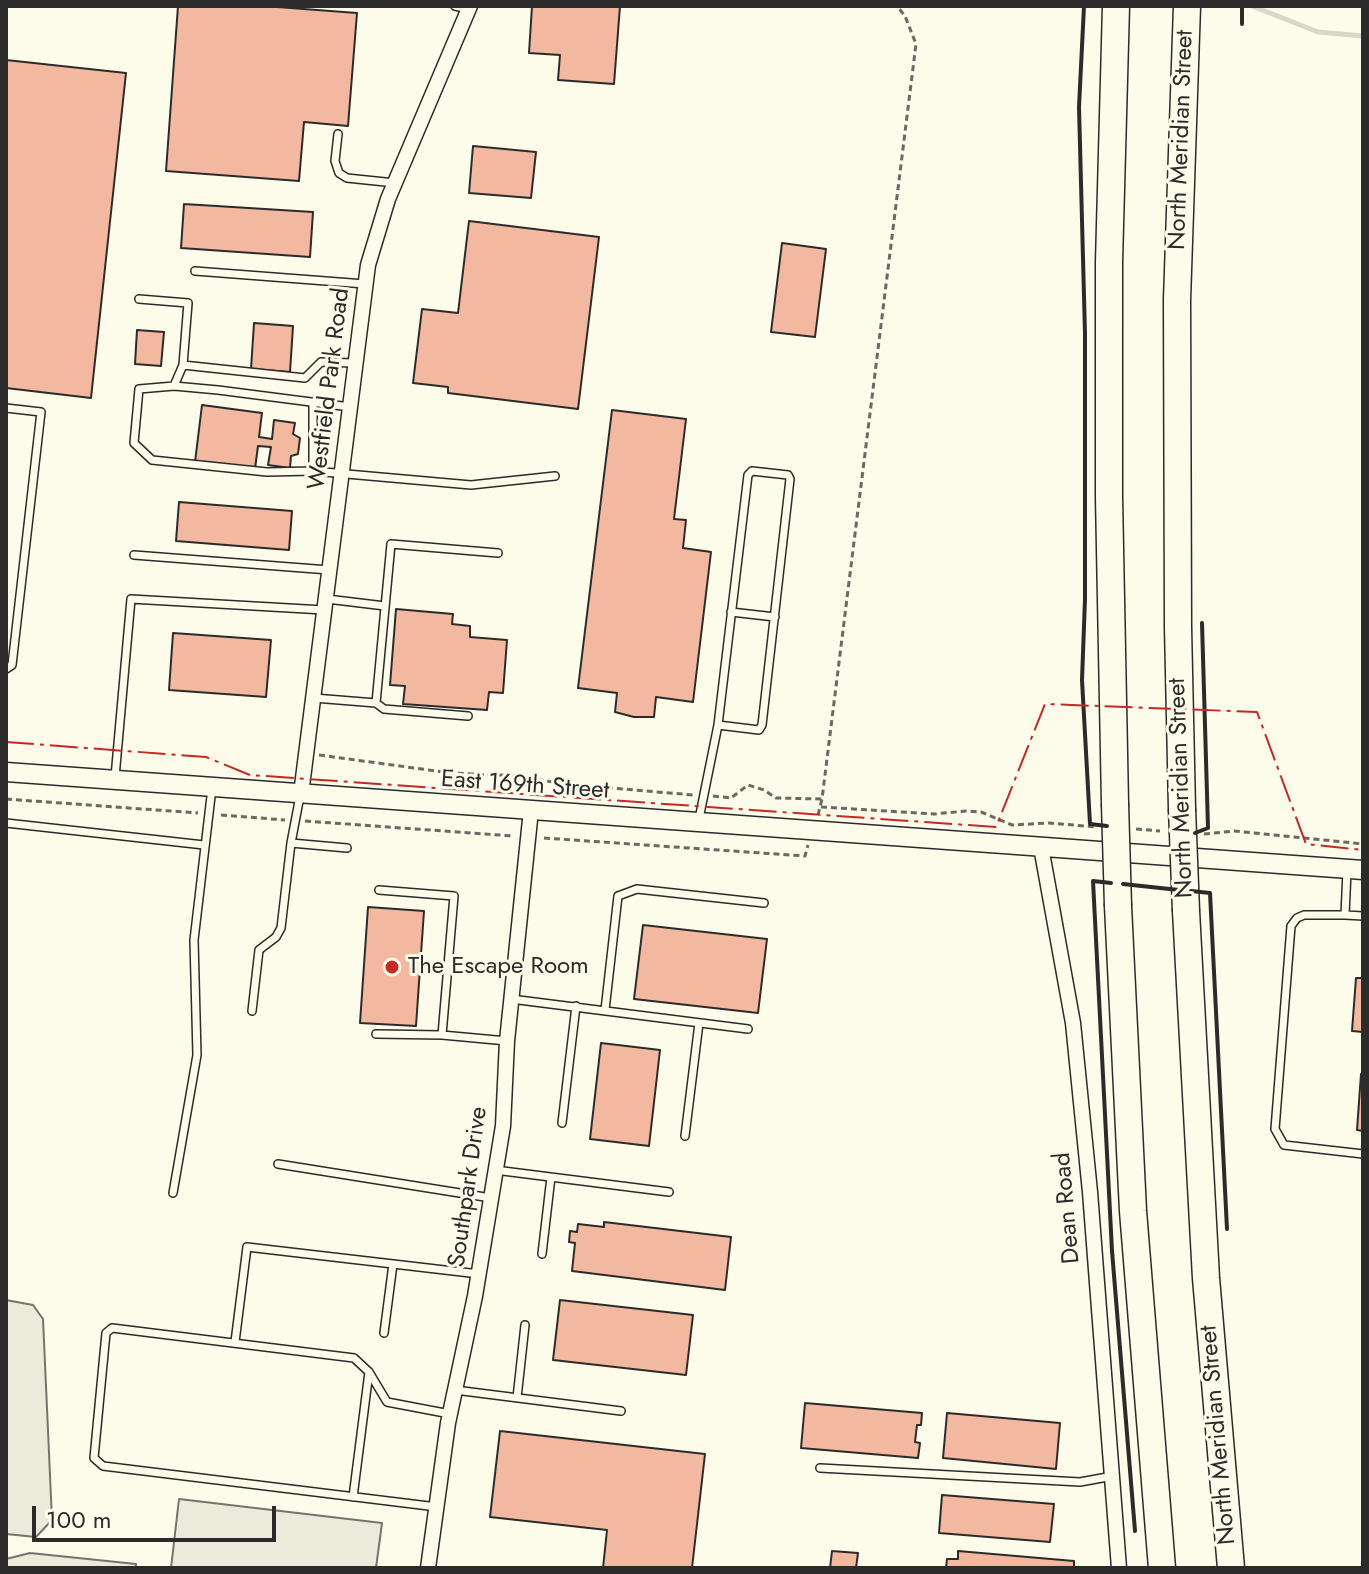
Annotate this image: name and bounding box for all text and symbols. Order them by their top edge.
street label: North Meridian Street [1164,29,1200,251]
street label: Westfield Park Road [303,286,357,492]
street label: North Meridian Street [1164,677,1200,899]
street label: East 169th Street [440,766,610,806]
place label: The Escape Room [408,953,589,981]
marker: The Escape Room [383,958,401,976]
street label: Southpark Drive [443,1105,495,1269]
street label: Dean Road [1049,1151,1087,1265]
street label: North Meridian Street [1195,1324,1243,1546]
scale bar [36,1490,280,1540]
text: 100 m [46,1502,112,1537]

